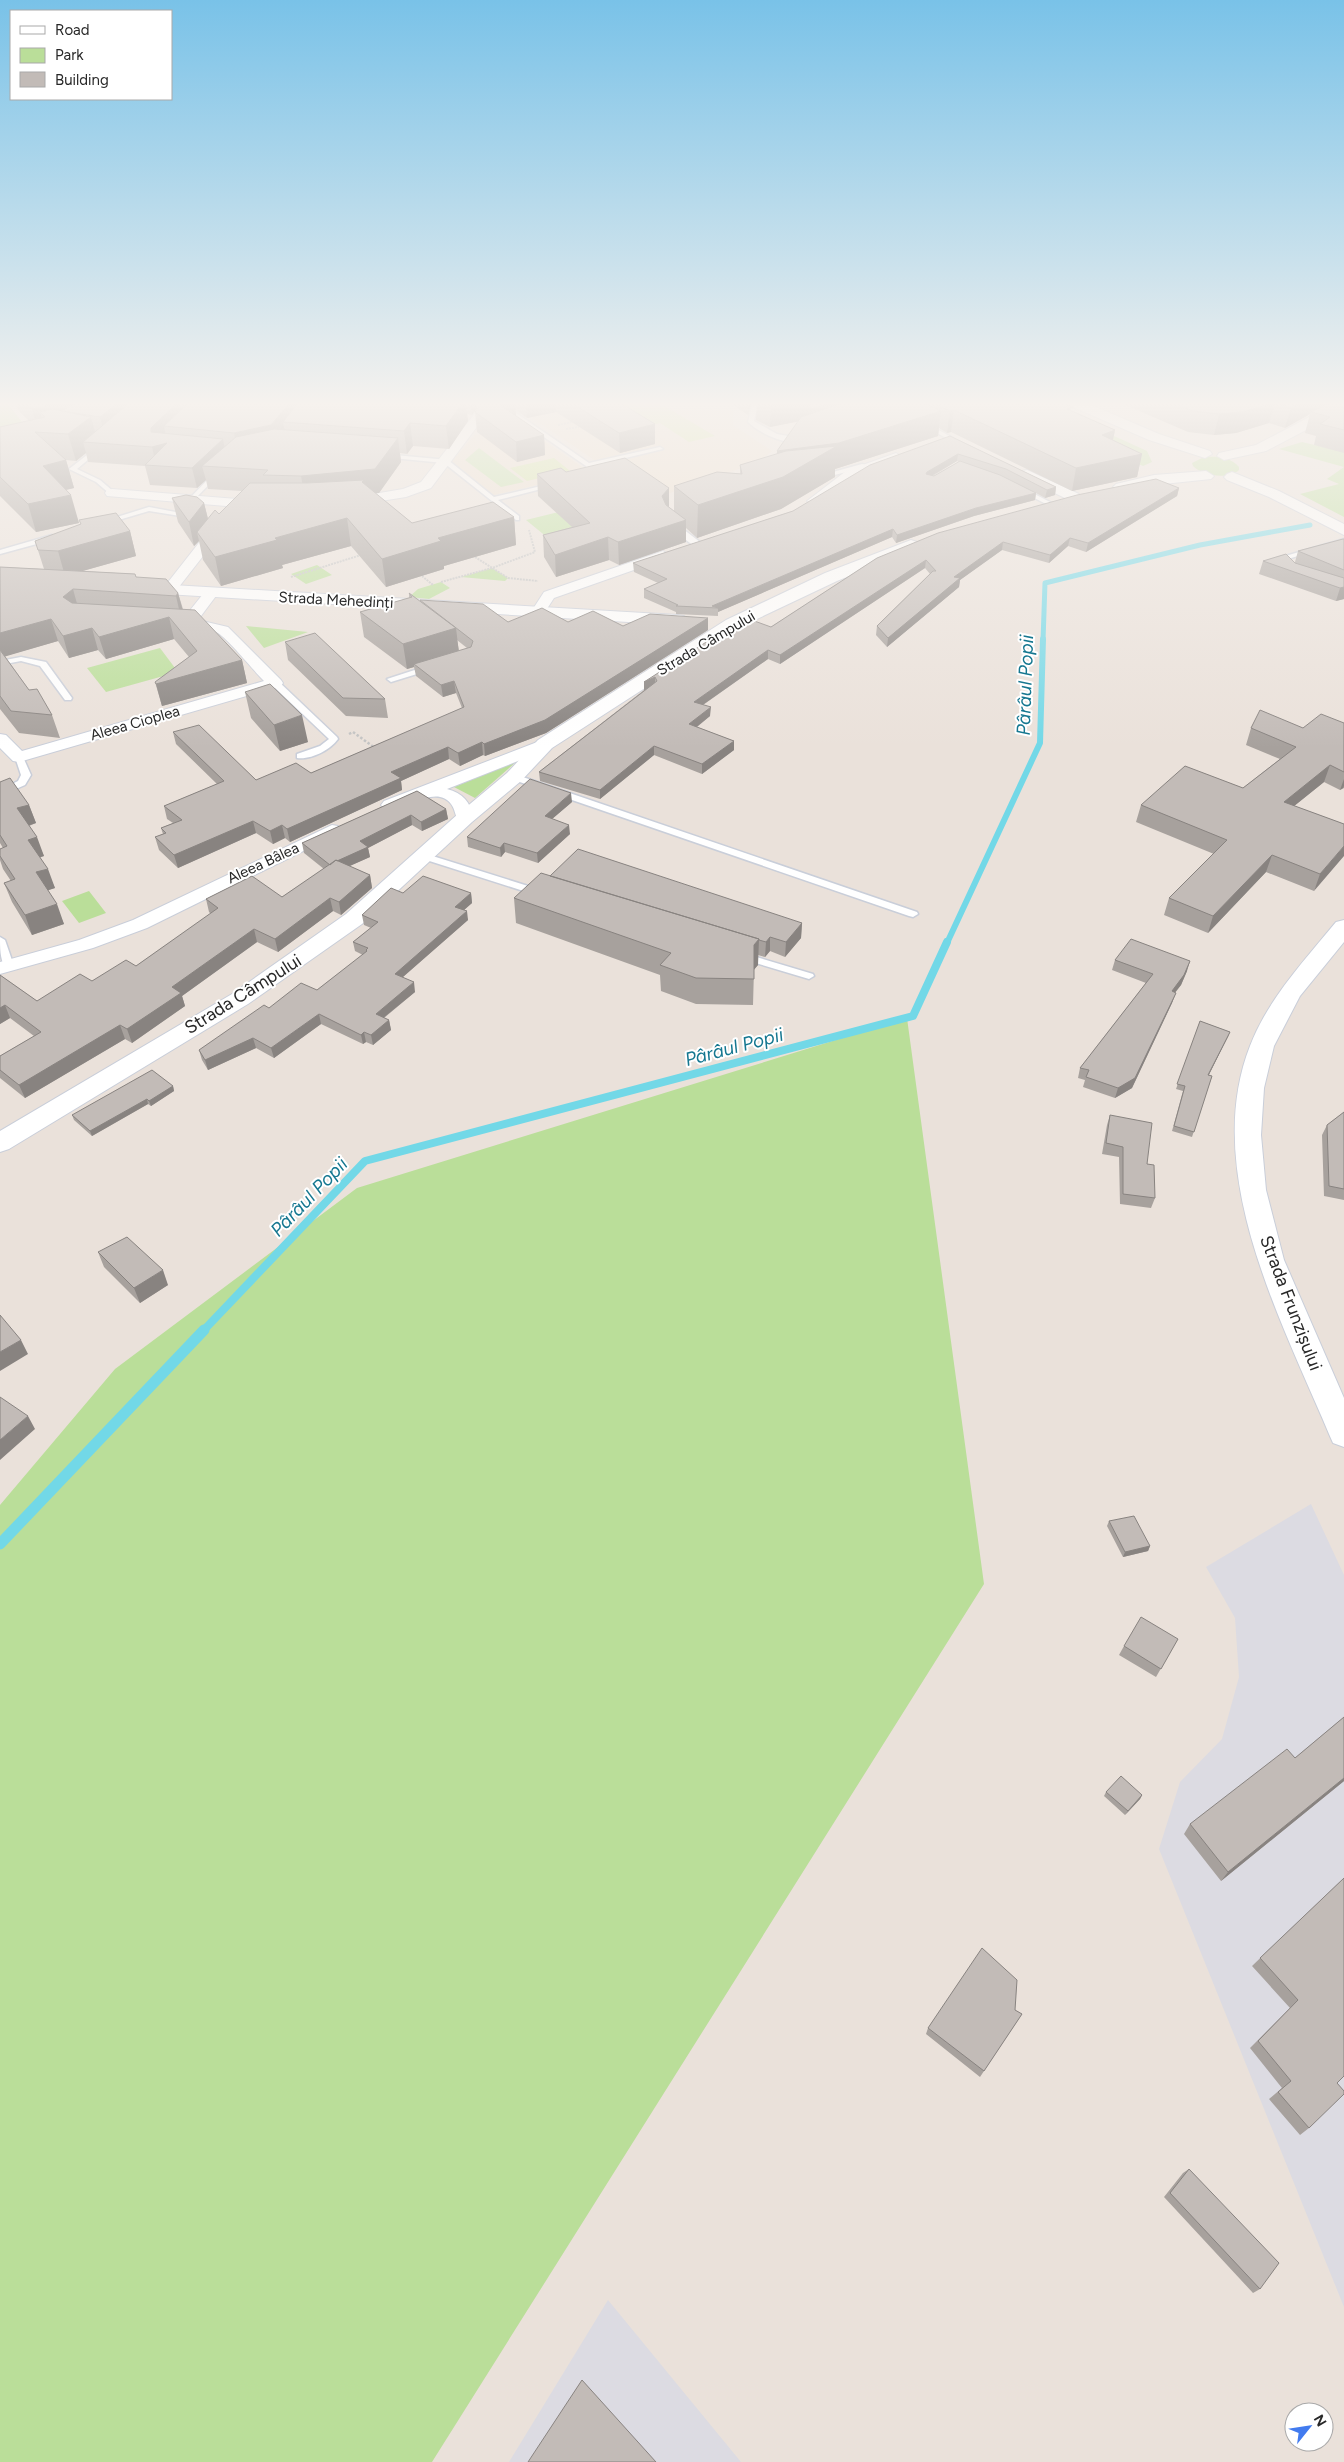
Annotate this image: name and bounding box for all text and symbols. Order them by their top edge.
legend [10,10,172,100]
text: Road [55,21,90,39]
text: Park [55,46,84,64]
text: Building [55,71,109,89]
street label: Strada Mehedinți [278,588,394,612]
street label: Strada Câmpului [654,607,758,679]
water label: Pârâul Popii [1012,634,1038,736]
street label: Aleea Cioplea [88,702,182,744]
street label: Aleea Bâlea [224,839,302,887]
street label: Strada Câmpului [181,949,305,1039]
water label: Pârâul Popii [682,1023,786,1071]
water label: Pârâul Popii [266,1152,353,1241]
street label: Strada Frunzișului [1255,1232,1327,1374]
north arrow [1284,2402,1334,2452]
text: N [1310,2412,1330,2430]

